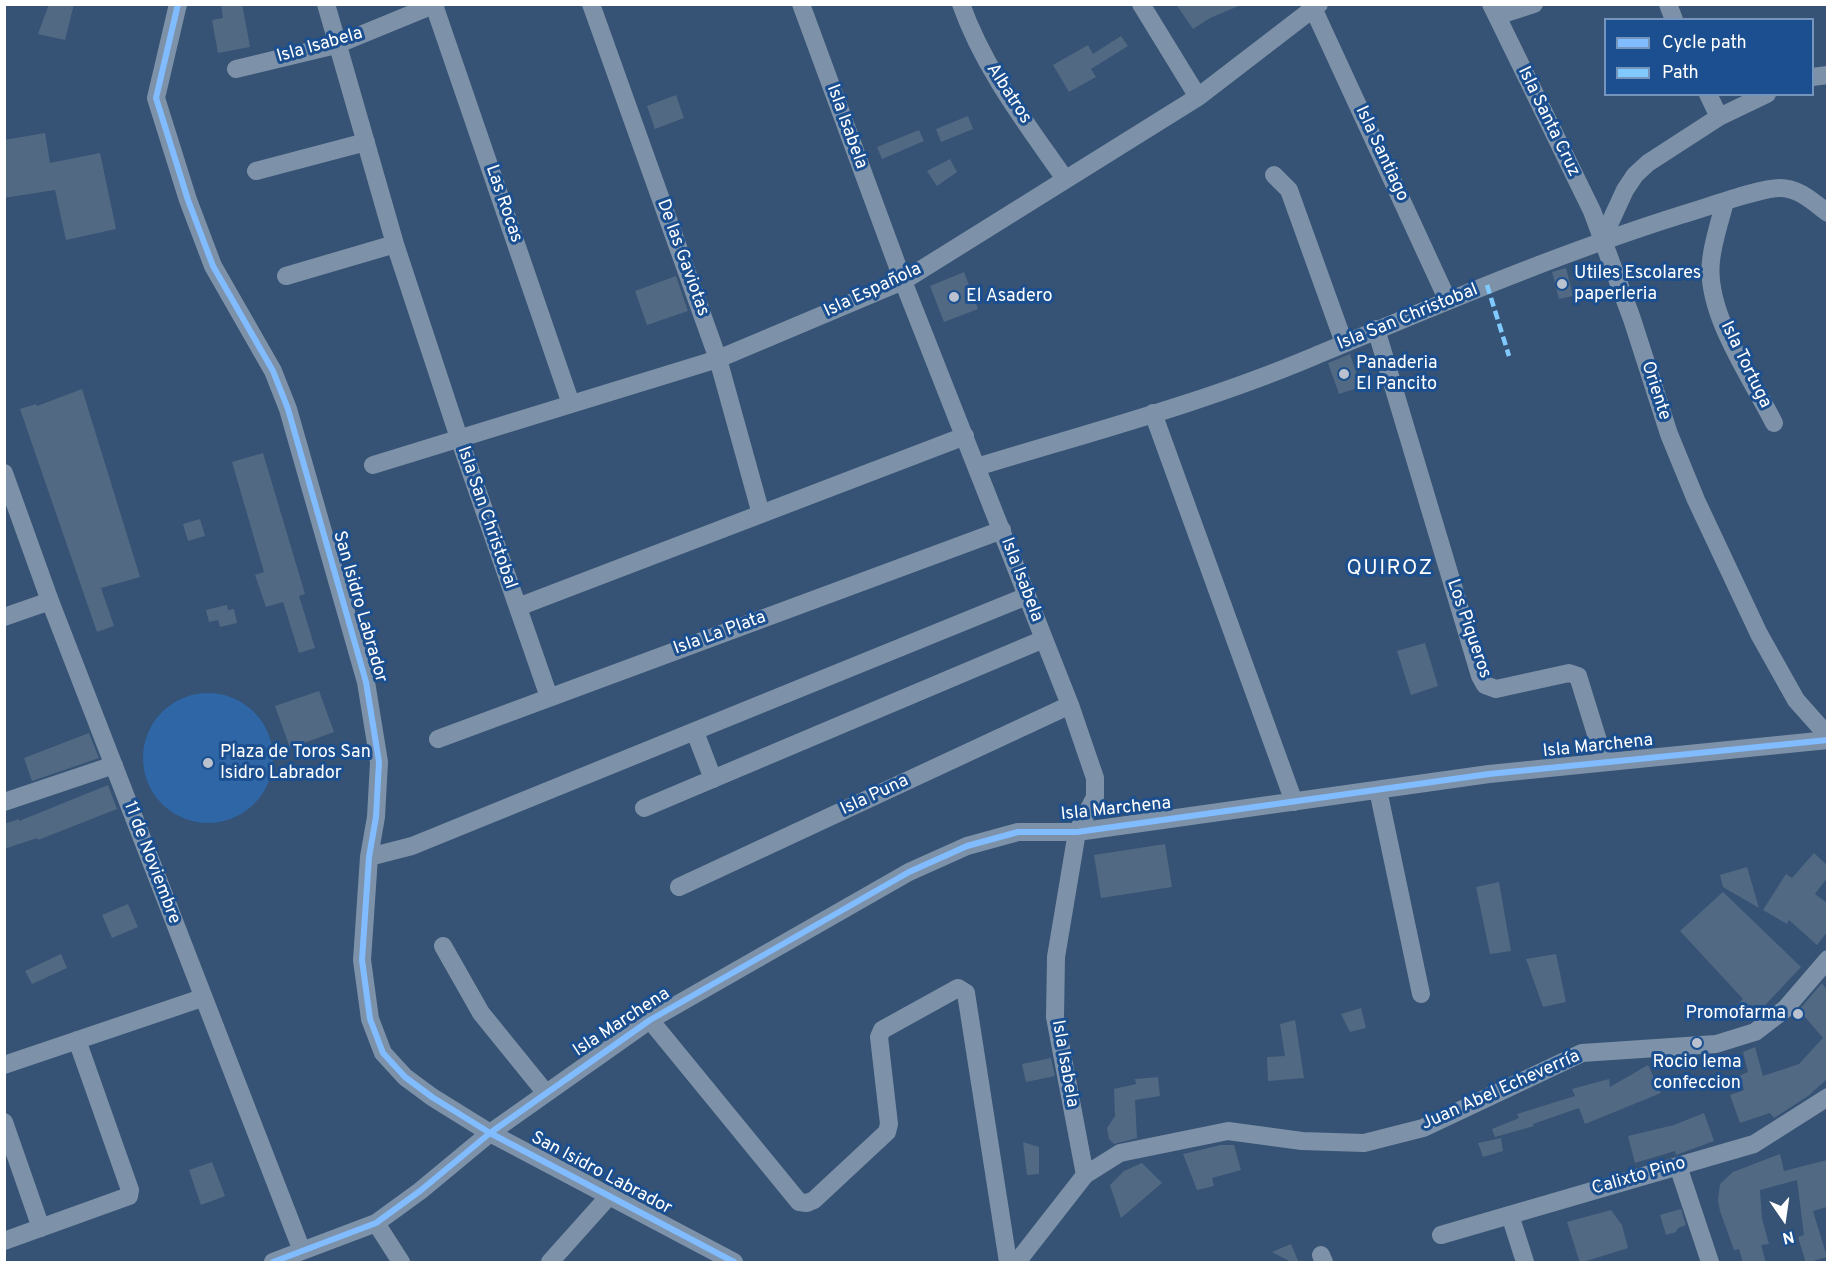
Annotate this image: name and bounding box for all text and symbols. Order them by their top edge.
legend [1604,18,1814,96]
street label: Isla Isabela [275,23,365,69]
text: Cycle path [1662,32,1747,55]
street label: Albatros [981,60,1035,128]
text: Path [1662,62,1699,85]
street label: Isla Santa Cruz [1512,63,1584,181]
street label: Isla Isabela [821,82,871,172]
street label: Isla Santiago [1349,103,1413,205]
street label: Las Rocas [480,162,526,246]
street label: De las Gaviotas [651,197,713,319]
street label: Isla Española [821,259,925,323]
place label: Utiles Escolares paperleria [1574,263,1701,306]
marker: Utiles Escolares paperleria [1555,277,1569,291]
street label: Isla San Christobal [1335,280,1481,356]
place label: El Asadero [966,286,1052,308]
marker: El Asadero [947,290,961,304]
street label: Isla Tortuga [1715,318,1775,412]
place label: Panaderia El Pancito [1356,353,1438,395]
street label: Oriente [1635,359,1675,423]
marker: Panaderia El Pancito [1337,367,1351,381]
street label: Isla San Christobal [451,444,521,592]
street label: San Isidro Labrador [327,529,391,685]
street label: Isla Isabela [995,535,1047,625]
district label: QUIROZ [1346,557,1434,583]
street label: Los Piqueros [1441,577,1495,681]
street label: Isla La Plata [671,607,769,661]
street label: Isla Marchena [1542,730,1654,764]
place label: Plaza de Toros San Isidro Labrador [220,742,371,784]
marker: Plaza de Toros San Isidro Labrador [201,756,215,770]
street label: Isla Puna [838,771,912,821]
street label: Isla Marchena [1060,793,1172,827]
street label: 11 de Noviembre [118,799,184,927]
street label: Isla Marchena [570,984,674,1062]
place label: Promofarma [1685,1003,1786,1025]
marker: Promofarma [1791,1007,1805,1021]
street label: Isla Isabela [1046,1019,1082,1109]
marker: Rocio lema confeccion [1690,1036,1704,1050]
street label: Juan Abel Echeverría [1418,1046,1584,1136]
place label: Rocio lema confeccion [1652,1052,1742,1094]
street label: San Isidro Labrador [527,1128,675,1220]
street label: Calixto Pino [1590,1153,1688,1201]
north arrow [1754,1189,1814,1249]
text: N [1780,1226,1796,1248]

